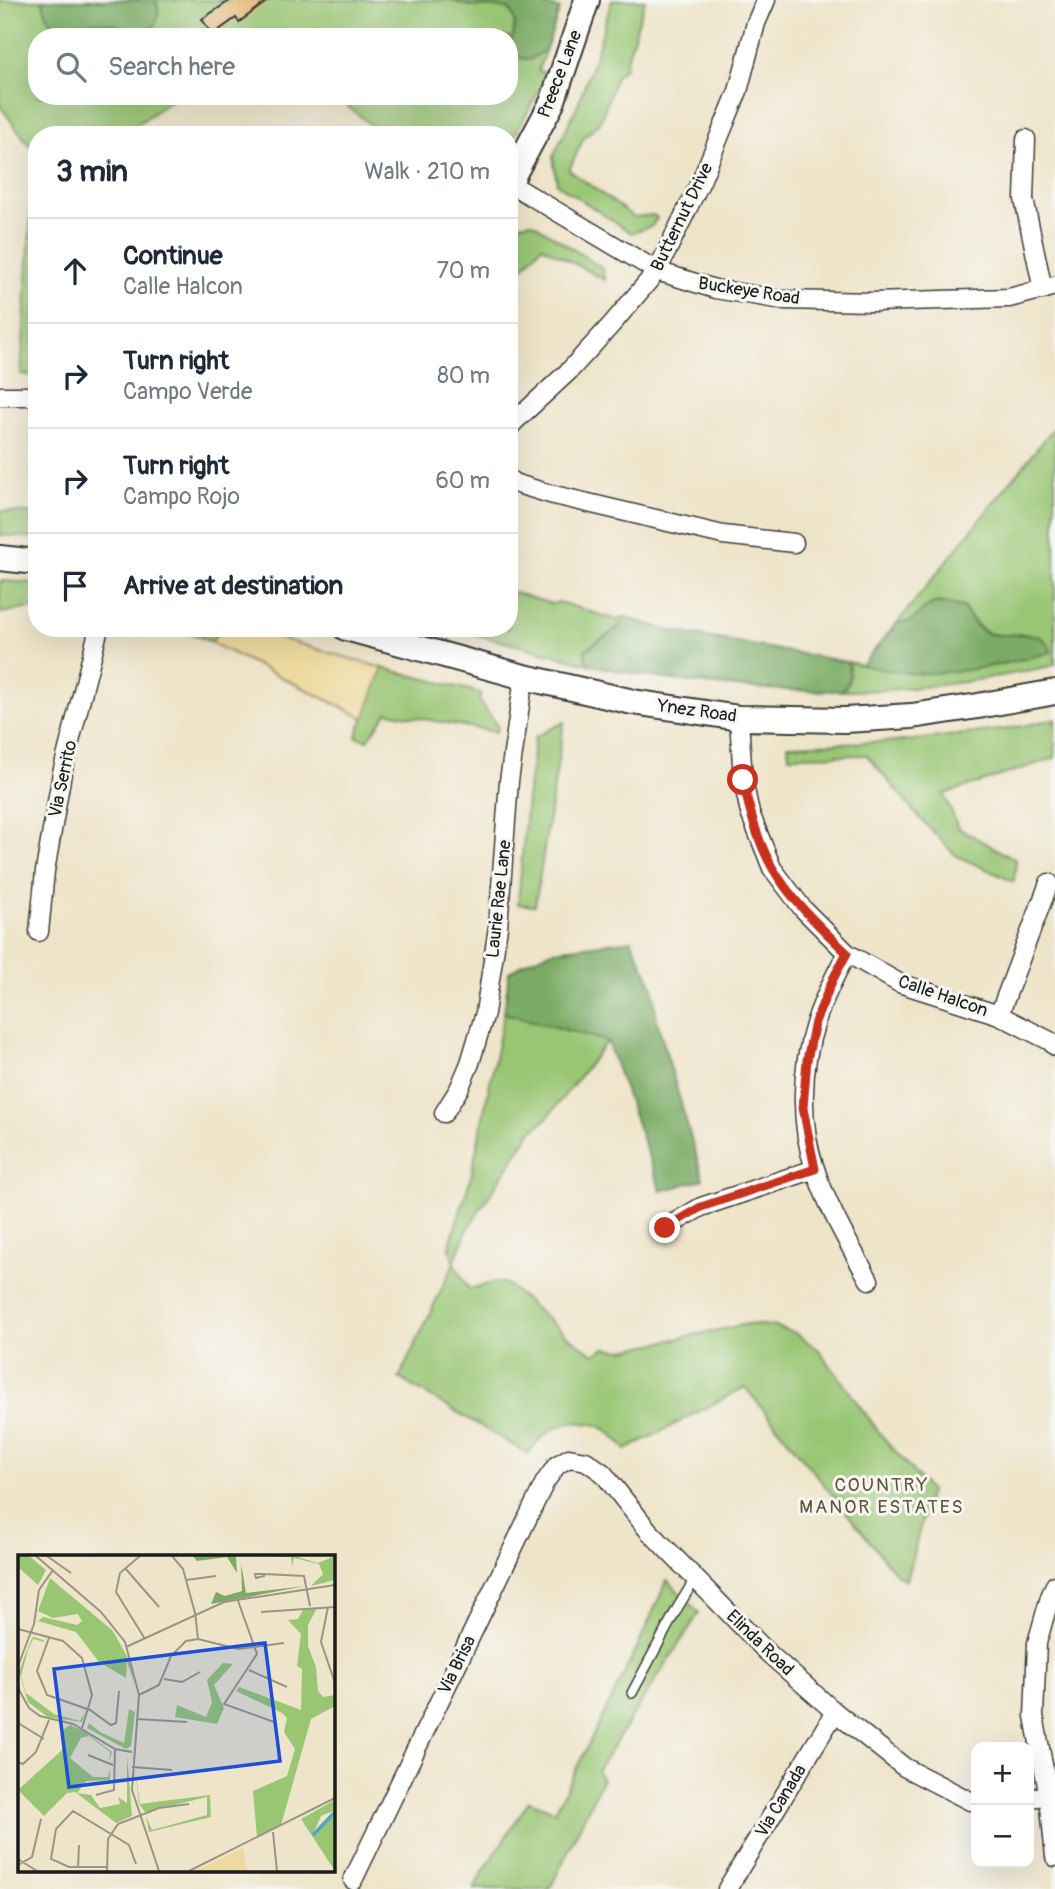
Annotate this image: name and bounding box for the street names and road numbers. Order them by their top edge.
street label: Preece Lane [533,27,587,121]
street label: Butternut Drive [646,159,718,275]
street label: Buckeye Road [697,272,801,310]
street label: Ynez Road [655,694,738,728]
street label: Via Serrito [44,738,82,820]
street label: Laurie Rae Lane [481,839,517,959]
street label: Calle Halcon [895,970,991,1022]
street label: Elinda Road [721,1605,799,1681]
street label: Via Brisa [433,1632,481,1698]
street label: Via Canada [750,1760,812,1842]

